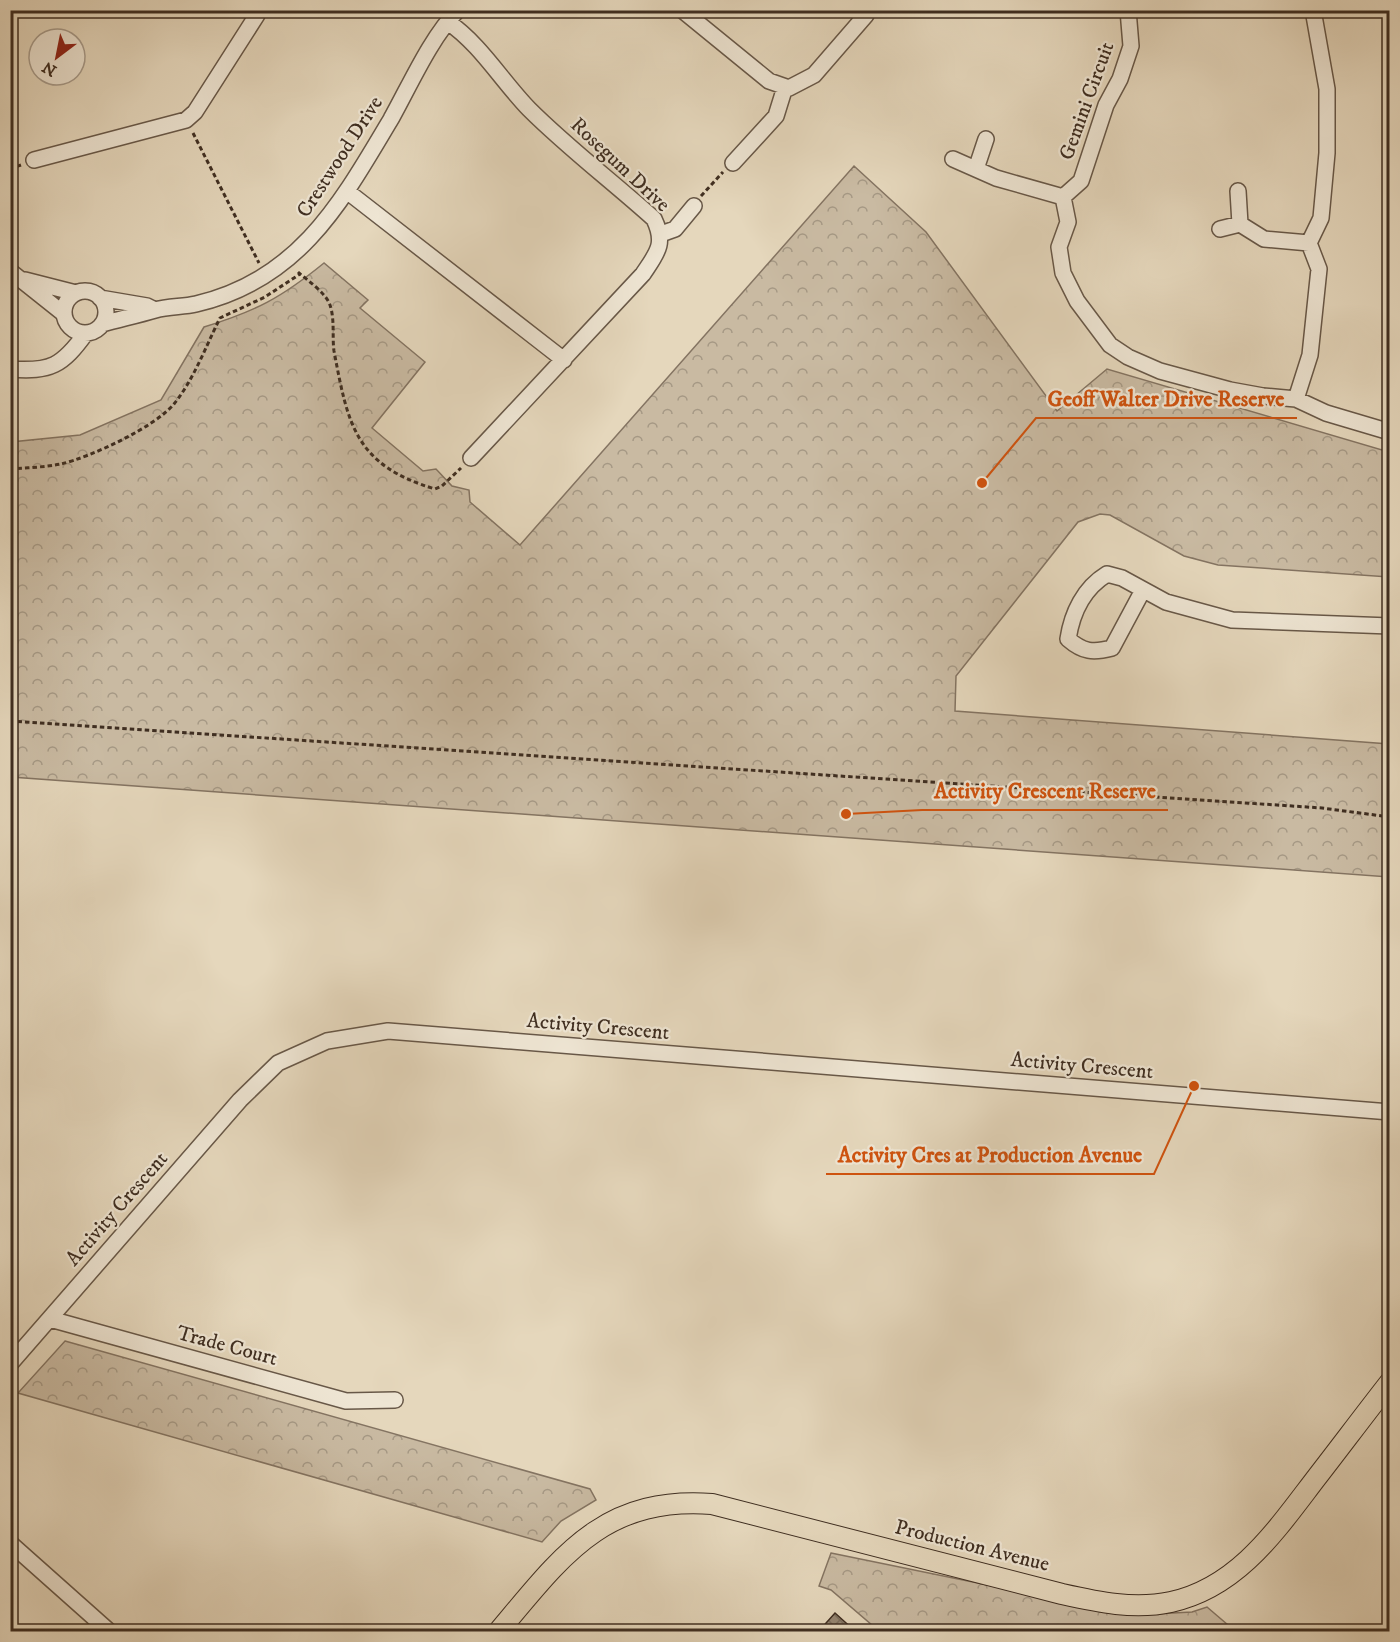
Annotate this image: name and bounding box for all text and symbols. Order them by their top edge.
north arrow [27,27,87,87]
street label: Gemini Circuit [1054,38,1120,164]
text: N [39,57,60,81]
street label: Crestwood Drive [291,91,389,223]
street label: Rosegum Drive [565,112,676,218]
callout: Geoff Walter Drive Reserve [1036,378,1297,418]
text: Geoff Walter Drive Reserve [1048,386,1284,413]
callout: Activity Crescent Reserve [922,770,1168,810]
text: Activity Crescent Reserve [933,778,1156,805]
street label: Activity Crescent [526,1008,671,1046]
street label: Activity Crescent [1010,1047,1155,1085]
callout: Activity Cres at Production Avenue [826,1134,1154,1174]
text: Activity Cres at Production Avenue [837,1142,1142,1169]
street label: Activity Crescent [60,1146,174,1272]
street label: Trade Court [174,1320,280,1372]
street label: Production Avenue [892,1514,1052,1578]

